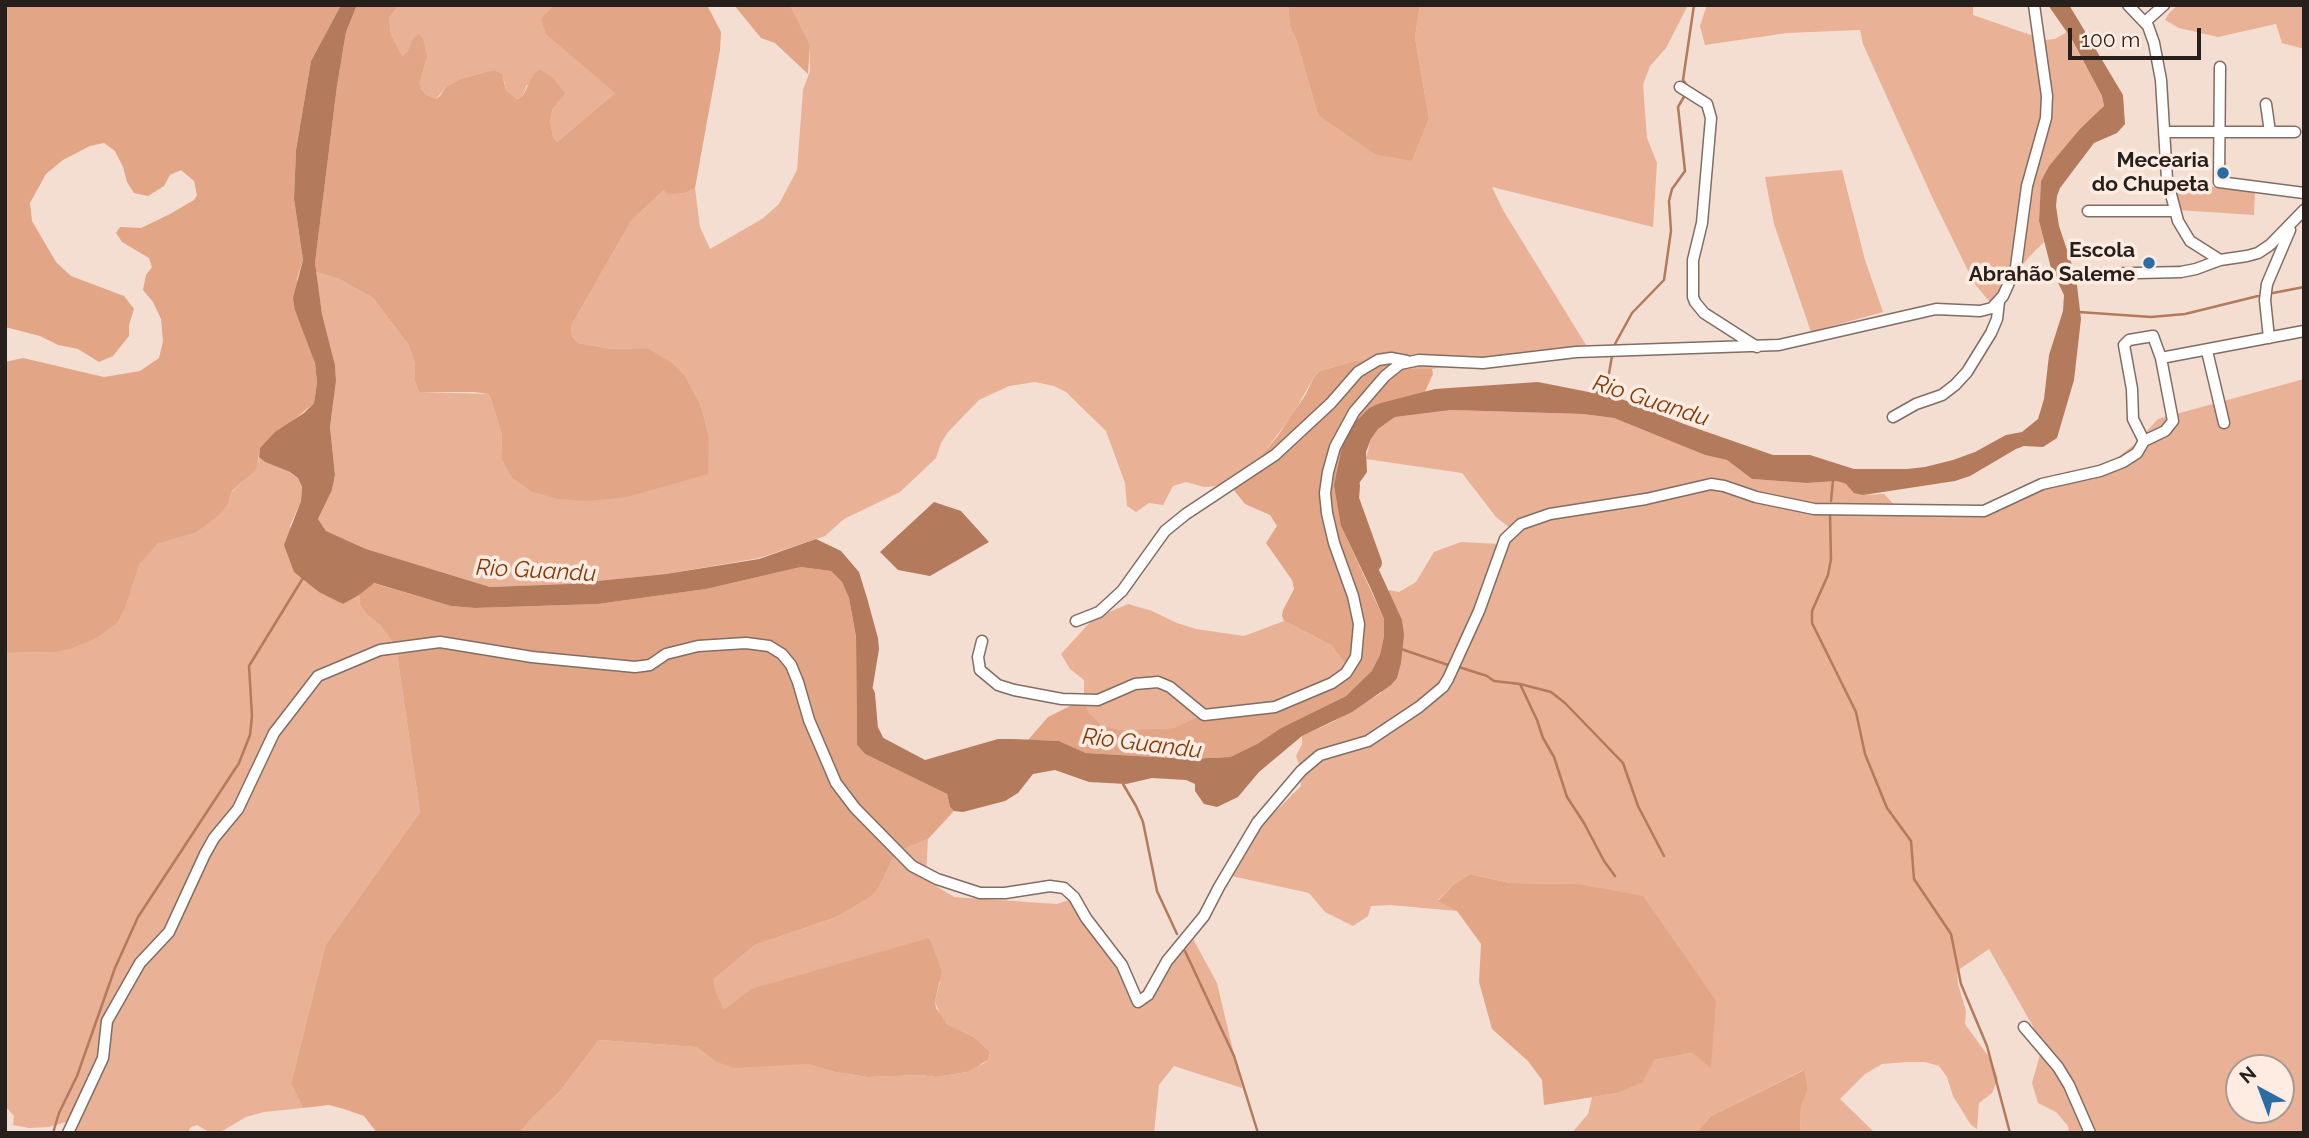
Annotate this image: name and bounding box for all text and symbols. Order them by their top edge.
scale bar [2071,14,2204,58]
text: 100 m [2081,27,2140,52]
place label: Mecearia do Chupeta [2092,148,2209,198]
marker: Mecearia do Chupeta [2215,165,2231,181]
place label: Escola Abrahão Saleme [1969,238,2135,288]
marker: Escola Abrahão Saleme [2141,255,2157,271]
water label: Rio Guandu [1589,369,1713,433]
water label: Rio Guandu [475,554,597,588]
water label: Rio Guandu [1081,723,1203,765]
north arrow [2225,1054,2295,1124]
text: N [2235,1062,2260,1088]

